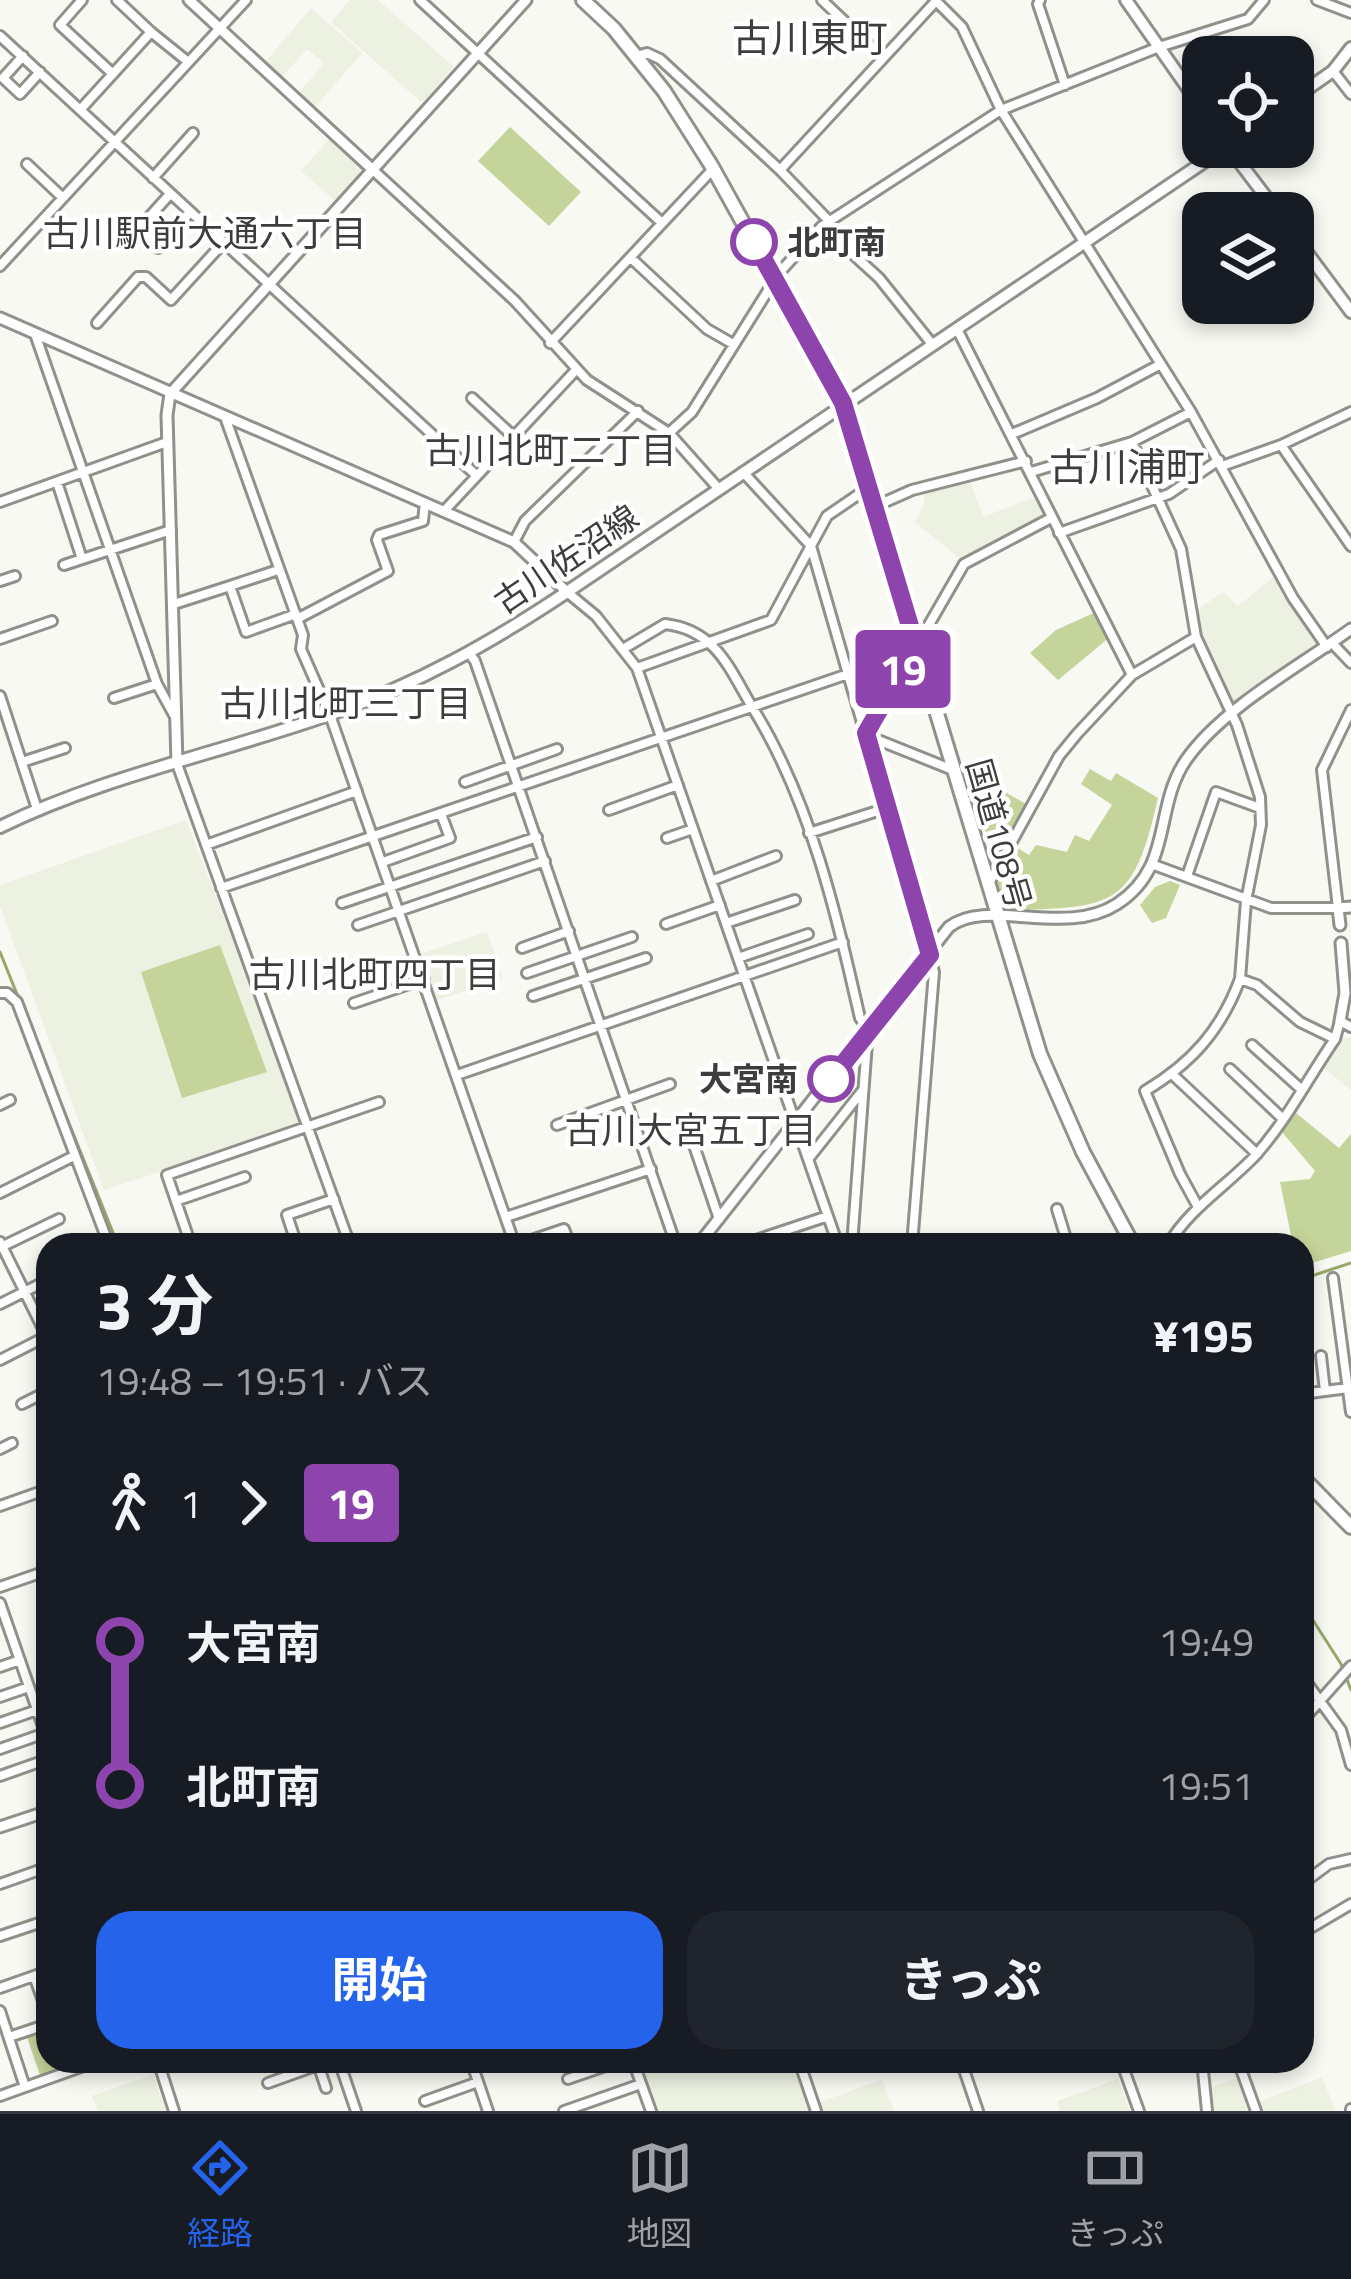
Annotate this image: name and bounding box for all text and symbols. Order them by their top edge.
district label: 古川東町 [732,8,888,67]
map controls [1182,36,1314,324]
button: locate [1182,36,1314,168]
button: layers [1182,192,1314,324]
district label: 古川駅前大通六丁目 [43,205,367,260]
place label: 北町南 [787,217,886,267]
marker: 北町南 [732,220,776,264]
district label: 古川北町二丁目 [425,422,677,477]
district label: 古川浦町 [1049,437,1205,496]
street label: 古川佐沼線 [484,492,648,626]
line badge: 19 [849,630,957,708]
text: 19 [879,637,927,701]
district label: 古川北町三丁目 [220,675,472,730]
street label: 国道108号 [954,753,1044,915]
district label: 古川北町四丁目 [249,946,501,1001]
place label: 大宮南 [699,1054,798,1104]
marker: 大宮南 [809,1057,853,1101]
district label: 古川大宮五丁目 [565,1102,817,1157]
text: 3 分 [96,1254,213,1355]
text: ¥195 [1153,1301,1254,1369]
text: 19:48 – 19:51 · バス [96,1351,433,1410]
icon: walk [96,1470,162,1536]
icon: forward [220,1470,286,1536]
text: 19 [328,1471,375,1535]
text: 1 [180,1474,202,1533]
text: 大宮南 [186,1608,321,1676]
text: 19:49 [1158,1612,1254,1671]
text: 北町南 [186,1752,321,1820]
text: 19:51 [1158,1756,1254,1815]
button: 開始 [96,1911,663,2049]
button: きっぷ [687,1911,1254,2049]
tab: 経路 [187,2135,253,2258]
tab: 地図 [627,2135,693,2258]
tab: きっぷ [1066,2135,1164,2258]

